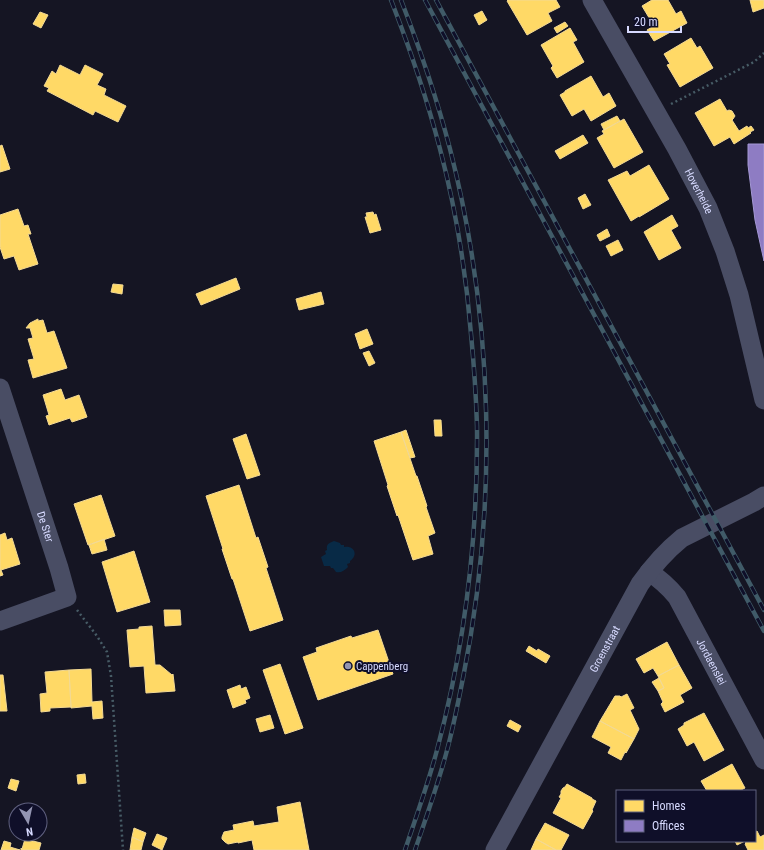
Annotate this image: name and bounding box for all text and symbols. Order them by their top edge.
scale bar [628,8,681,34]
text: 20 m [634,15,658,29]
street label: Hoverheide [682,166,716,215]
street label: De Ster [34,510,57,544]
street label: Groenstraat [587,623,623,674]
street label: Jordaenslei [694,636,729,687]
place label: Cappenberg [356,660,408,673]
marker: Cappenberg [343,661,353,671]
legend [616,790,756,842]
text: Homes [652,799,686,813]
north arrow [8,802,48,842]
text: Offices [652,819,685,833]
text: N [25,824,34,838]

